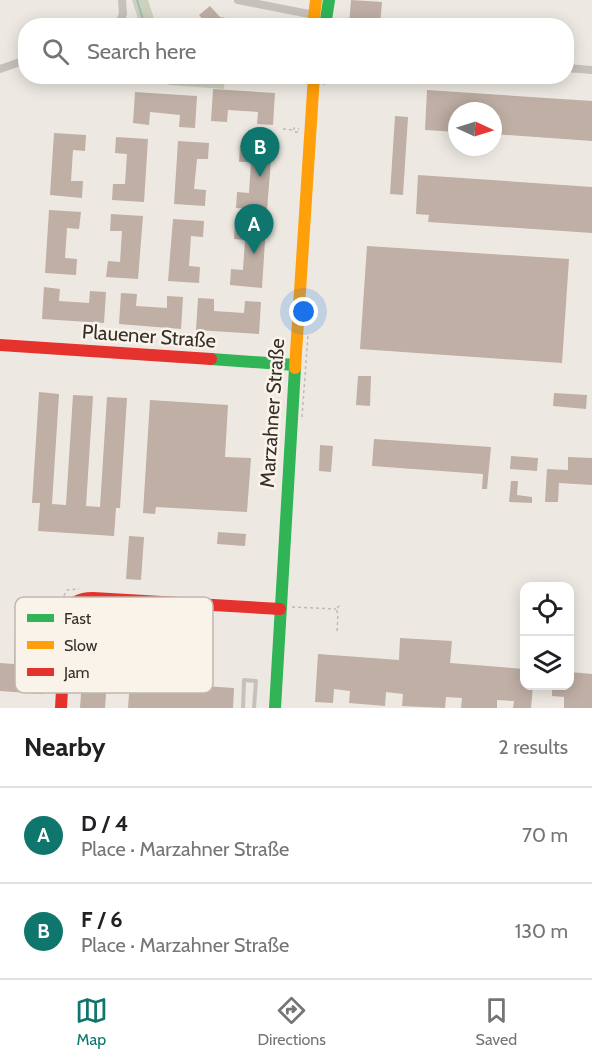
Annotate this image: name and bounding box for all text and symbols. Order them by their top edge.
search box [18,18,574,84]
icon: search [39,35,72,68]
text: Search here [87,38,196,65]
north arrow [448,102,502,156]
pin: B [240,128,280,177]
pin: A [234,204,274,254]
your location [289,297,318,326]
street label: Plauener Straße [81,319,217,353]
street label: Marzahner Straße [255,337,289,489]
map controls [520,582,574,690]
button: locate [520,582,574,636]
legend [15,597,213,693]
text: Fast [64,609,92,628]
text: Slow [64,636,98,655]
button: layers [520,636,574,690]
text: Jam [63,663,90,682]
text: Nearby [24,731,105,763]
text: 2 results [498,735,568,759]
text: D / 4 [81,810,128,837]
text: A [37,823,50,847]
text: 70 m [522,823,568,847]
text: Place · Marzahner Straße [81,837,289,861]
text: F / 6 [81,906,123,933]
text: B [37,919,50,943]
text: 130 m [515,919,568,943]
text: Place · Marzahner Straße [81,933,289,957]
tab: Map [75,994,108,1049]
tab: Directions [258,994,326,1049]
tab: Saved [476,994,517,1049]

